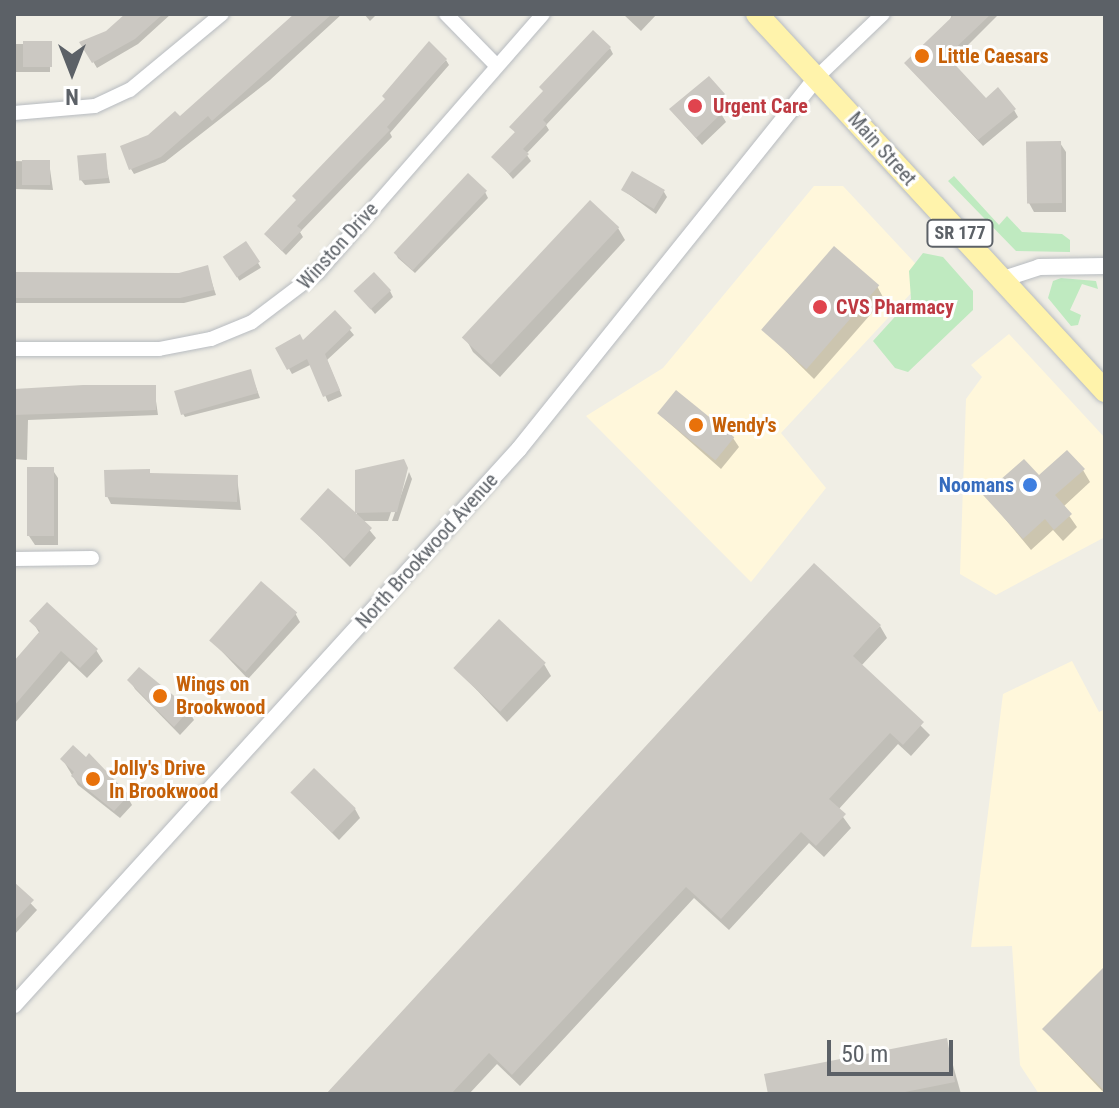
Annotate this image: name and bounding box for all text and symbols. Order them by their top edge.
north arrow [32,32,112,112]
place label: Little Caesars [938,44,1049,68]
marker: Little Caesars [913,47,931,65]
text: N [65,84,79,109]
place label: Urgent Care [713,94,808,118]
marker: Urgent Care [684,95,706,117]
street label: Main Street [843,107,921,191]
street label: Winston Drive [293,198,383,294]
road number: SR 177 [926,219,994,247]
place label: CVS Pharmacy [836,295,954,319]
marker: CVS Pharmacy [811,298,829,316]
place label: Wendy's [712,413,776,437]
marker: Wendy's [687,416,705,434]
street label: North Brookwood Avenue [351,469,503,633]
place label: Noomans [939,473,1014,497]
marker: Noomans [1021,476,1039,494]
place label: Wings on Brookwood [176,672,265,719]
marker: Wings on Brookwood [151,687,169,705]
place label: Jolly's Drive In Brookwood [109,756,218,803]
marker: Jolly's Drive In Brookwood [84,770,102,788]
scale bar [831,1024,957,1074]
text: 50 m [841,1040,888,1068]

